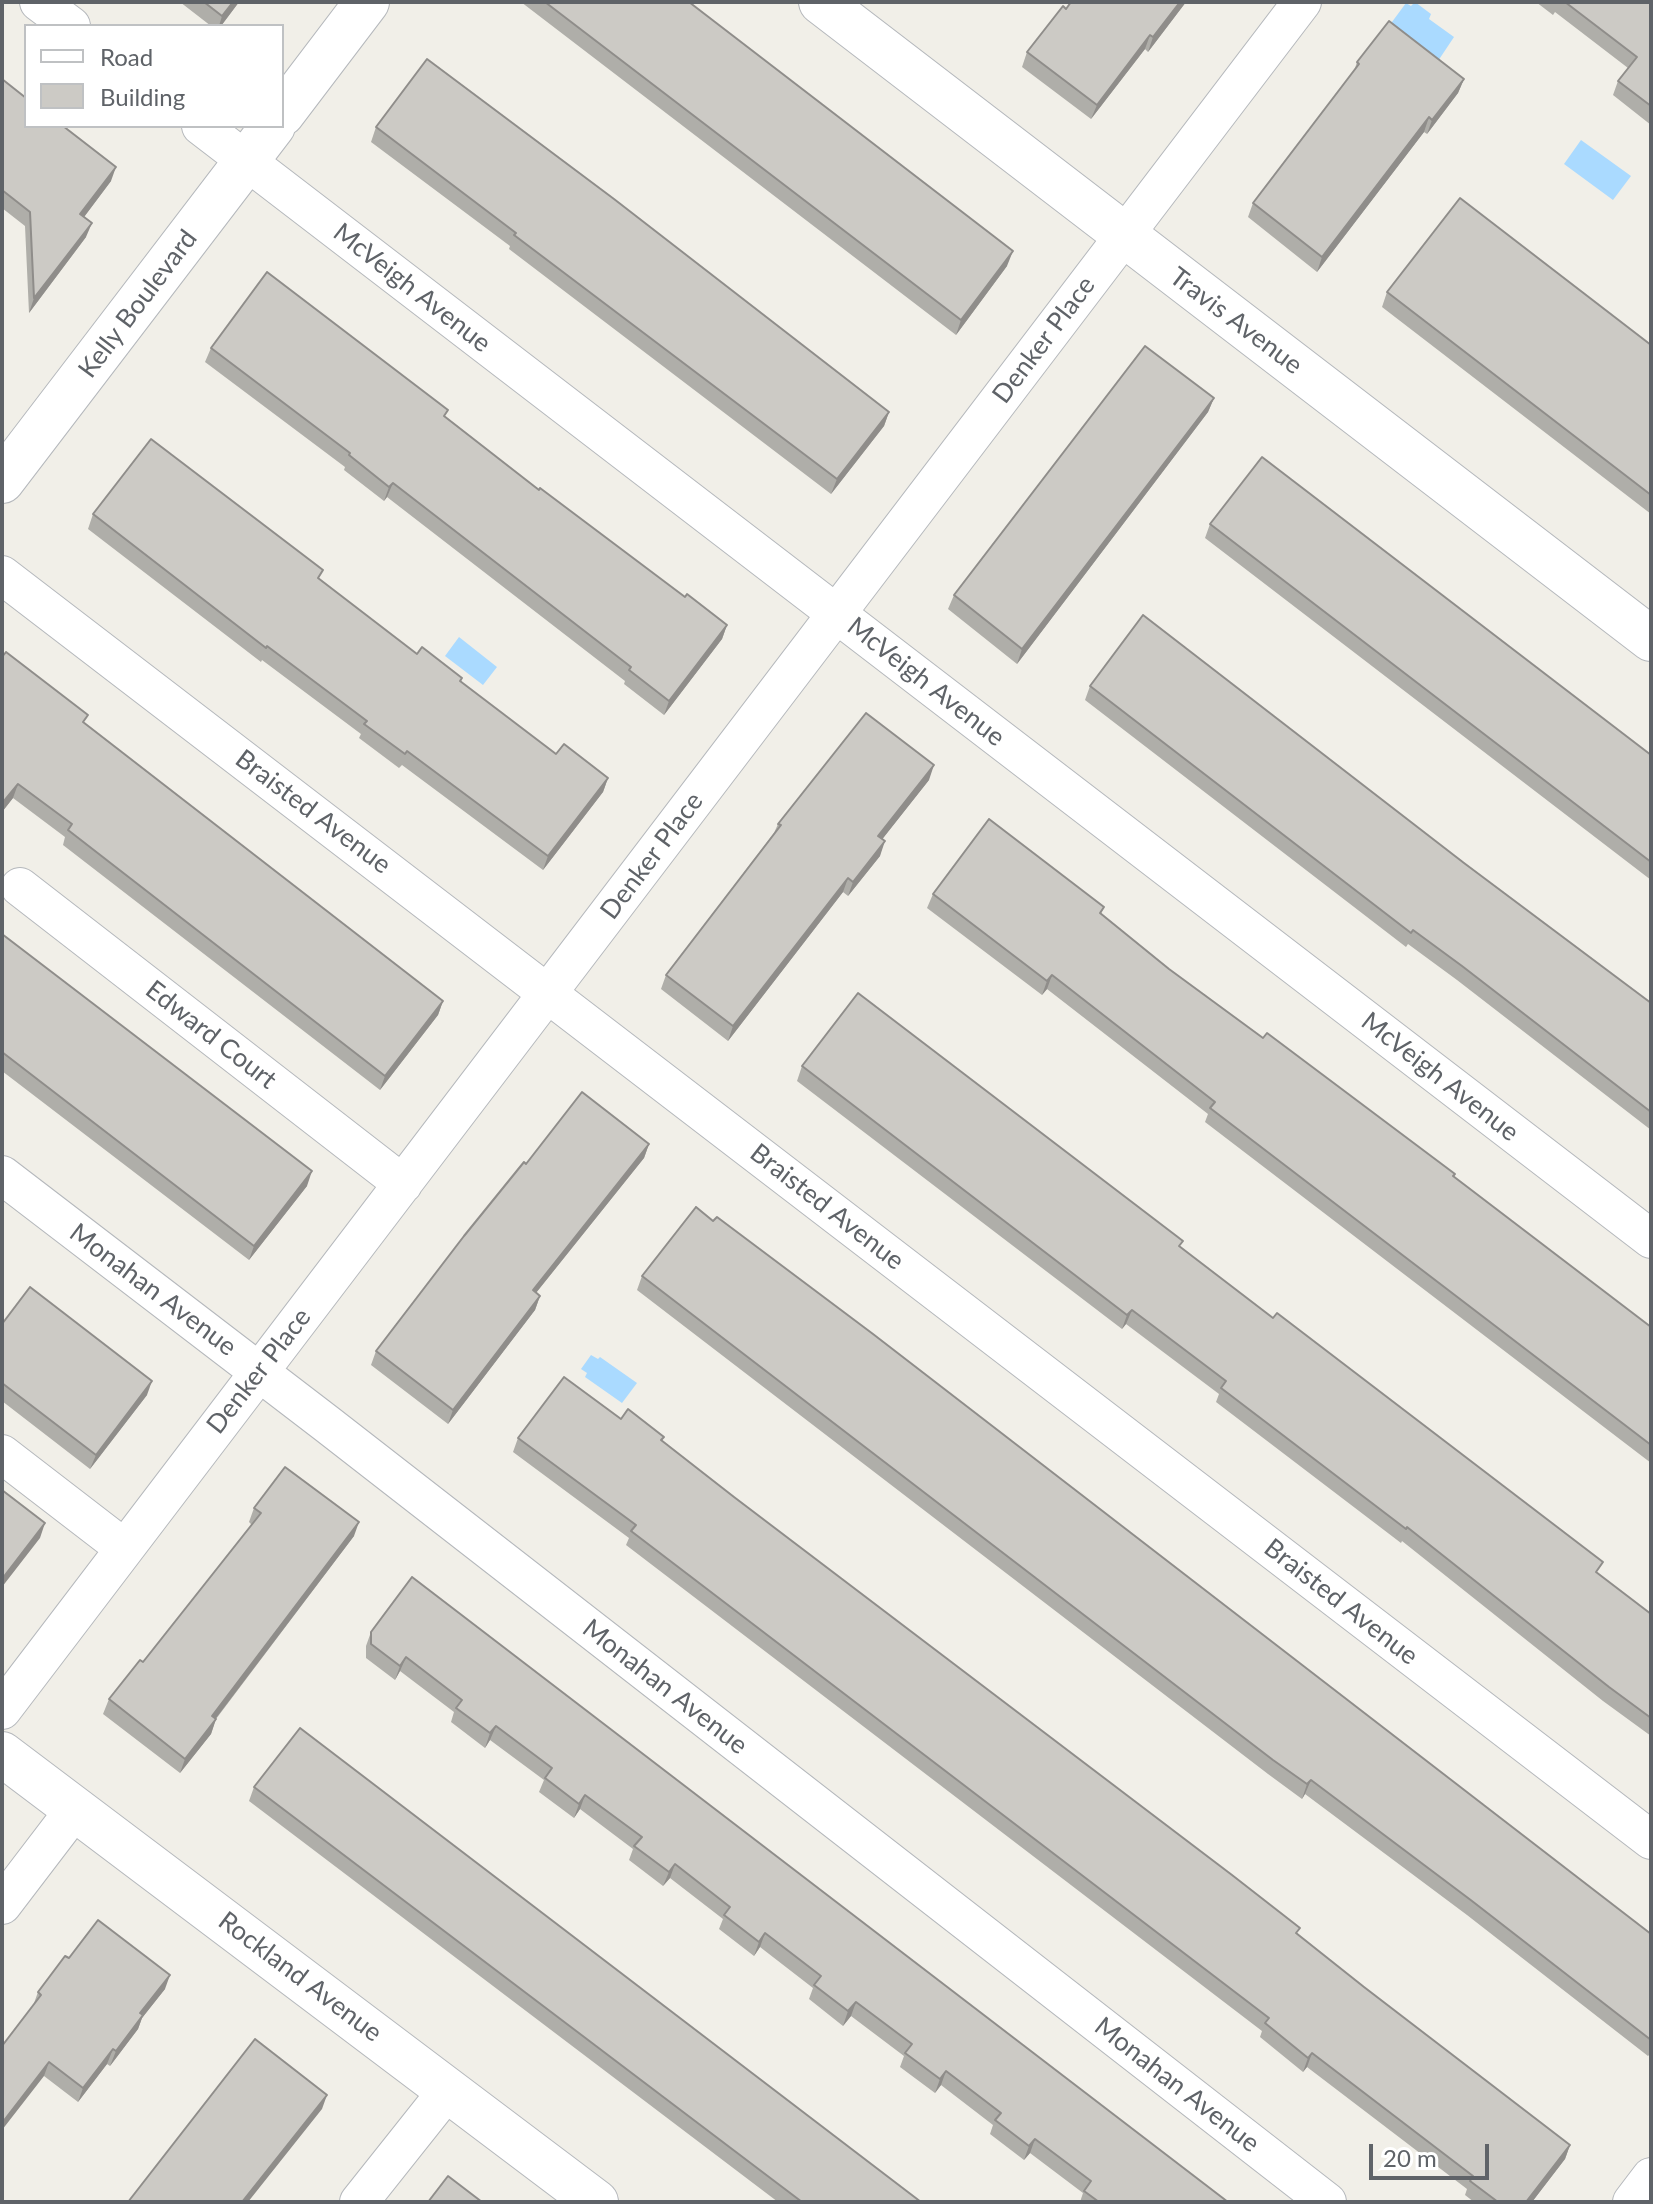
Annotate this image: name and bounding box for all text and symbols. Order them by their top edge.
legend [24,24,284,128]
text: Road [100,42,153,71]
text: Building [100,82,185,111]
street label: McVeigh Avenue [327,217,497,359]
street label: Kelly Boulevard [72,224,204,384]
street label: Travis Avenue [1164,261,1308,381]
street label: Denker Place [986,270,1102,410]
street label: McVeigh Avenue [841,611,1011,753]
street label: Braisted Avenue [229,743,397,881]
street label: Denker Place [594,786,710,926]
street label: Edward Court [139,974,283,1096]
street label: McVeigh Avenue [1355,1006,1525,1148]
street label: Braisted Avenue [744,1137,910,1277]
street label: Monahan Avenue [64,1217,242,1363]
street label: Denker Place [200,1302,318,1440]
street label: Braisted Avenue [1258,1532,1424,1672]
street label: Monahan Avenue [576,1613,754,1761]
street label: Rockland Avenue [212,1905,388,2049]
street label: Monahan Avenue [1088,2011,1266,2159]
scale bar [1373,2128,1493,2178]
text: 20 m [1383,2143,1437,2172]

